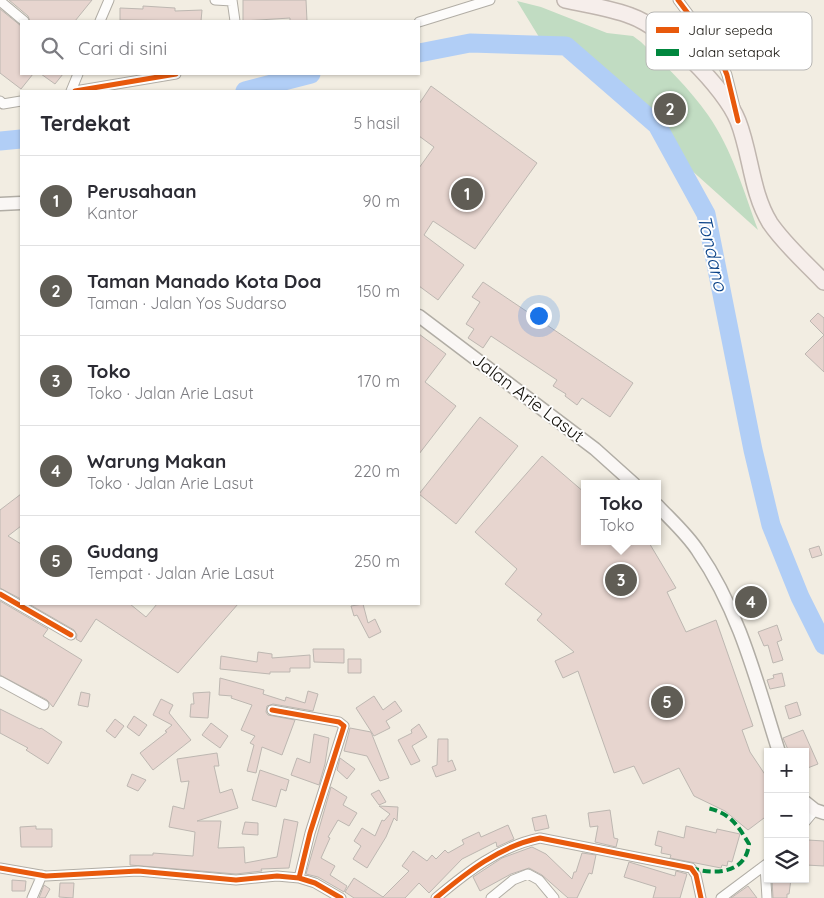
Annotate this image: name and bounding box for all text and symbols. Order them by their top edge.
legend [646,12,812,70]
search box [20,20,420,75]
text: Jalur sepeda [688,21,773,39]
icon: search [38,34,66,62]
text: Cari di sini [78,36,167,60]
text: Jalan setapak [688,43,780,61]
pin: 2 [654,90,686,128]
text: Terdekat [40,110,131,136]
text: 5 hasil [354,113,400,133]
pin: 1 [451,175,483,213]
text: Perusahaan [87,179,197,203]
text: 1 [53,191,59,211]
text: 90 m [363,191,400,211]
text: Kantor [87,203,138,223]
water label: Tondano [693,213,734,295]
text: Taman Manado Kota Doa [87,269,321,293]
text: 2 [51,281,61,301]
text: 150 m [357,281,400,301]
text: Taman · Jalan Yos Sudarso [87,293,287,313]
your location [526,303,552,329]
street label: Jalan Arie Lasut [468,348,589,447]
text: Toko [87,359,131,383]
text: 3 [52,371,60,391]
text: 170 m [357,371,400,391]
text: Toko · Jalan Arie Lasut [87,383,254,403]
text: Warung Makan [87,449,226,473]
text: 4 [51,461,61,481]
text: 220 m [354,461,400,481]
text: Toko · Jalan Arie Lasut [87,473,254,493]
popup [581,480,661,545]
text: Toko [599,491,643,515]
text: Toko [599,515,634,535]
text: Gudang [87,539,159,563]
text: 5 [51,551,61,571]
text: 250 m [354,551,400,571]
pin: 3 [605,561,637,599]
text: Tempat · Jalan Arie Lasut [87,563,274,583]
pin: 4 [735,583,767,621]
pin: 5 [651,683,683,721]
map controls [764,748,809,883]
button: + [764,748,809,793]
button: − [764,793,809,838]
button: layers [764,838,809,883]

